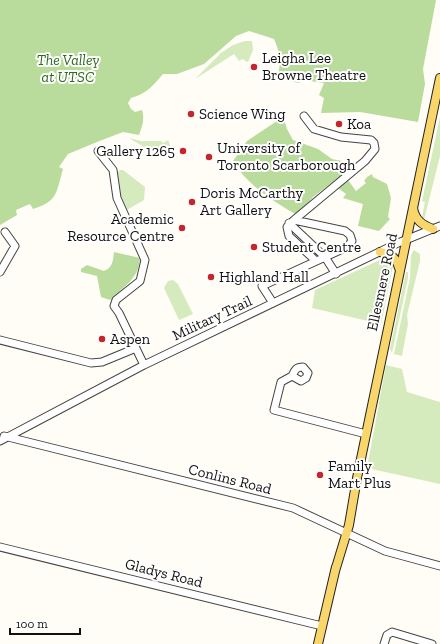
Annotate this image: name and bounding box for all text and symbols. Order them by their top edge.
place label: Leigha Lee Browne Theatre [262,49,366,84]
park label: The Valley at UTSC [37,51,99,86]
marker: Leigha Lee Browne Theatre [249,62,259,72]
place label: Science Wing [199,105,285,123]
marker: Science Wing [186,109,196,119]
place label: Koa [347,115,371,133]
marker: Koa [334,119,344,129]
place label: University of Toronto Scarborough [217,139,356,174]
place label: Gallery 1265 [96,142,175,160]
marker: Gallery 1265 [178,146,188,156]
marker: University of Toronto Scarborough [204,152,214,162]
place label: Doris McCarthy Art Gallery [200,184,303,219]
marker: Doris McCarthy Art Gallery [187,197,197,207]
place label: Academic Resource Centre [67,210,174,245]
marker: Academic Resource Centre [177,223,187,233]
street label: Ellesmere Road [363,231,401,332]
place label: Student Centre [262,238,361,256]
marker: Student Centre [249,242,259,252]
place label: Highland Hall [219,268,309,286]
marker: Highland Hall [206,272,216,282]
street label: Military Trail [169,292,255,344]
place label: Aspen [110,330,151,348]
marker: Aspen [97,334,107,344]
place label: Family Mart Plus [328,457,391,492]
street label: Conlins Road [187,460,274,498]
marker: Family Mart Plus [315,470,325,480]
street label: Gladys Road [123,555,205,592]
scale bar [10,610,80,636]
text: 100 m [16,617,48,631]

